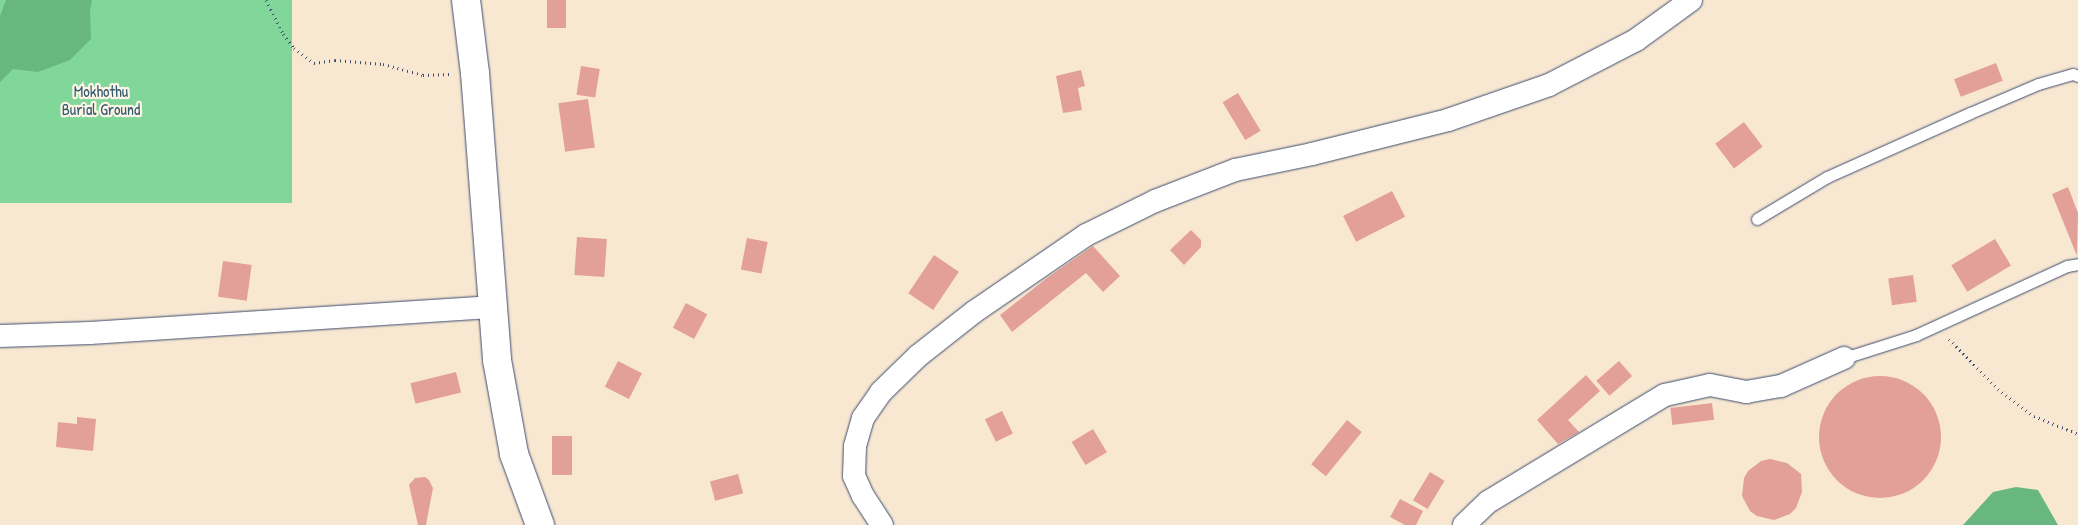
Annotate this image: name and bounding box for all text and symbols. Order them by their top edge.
park label: Mokhothu Burial Ground [62,81,140,119]

